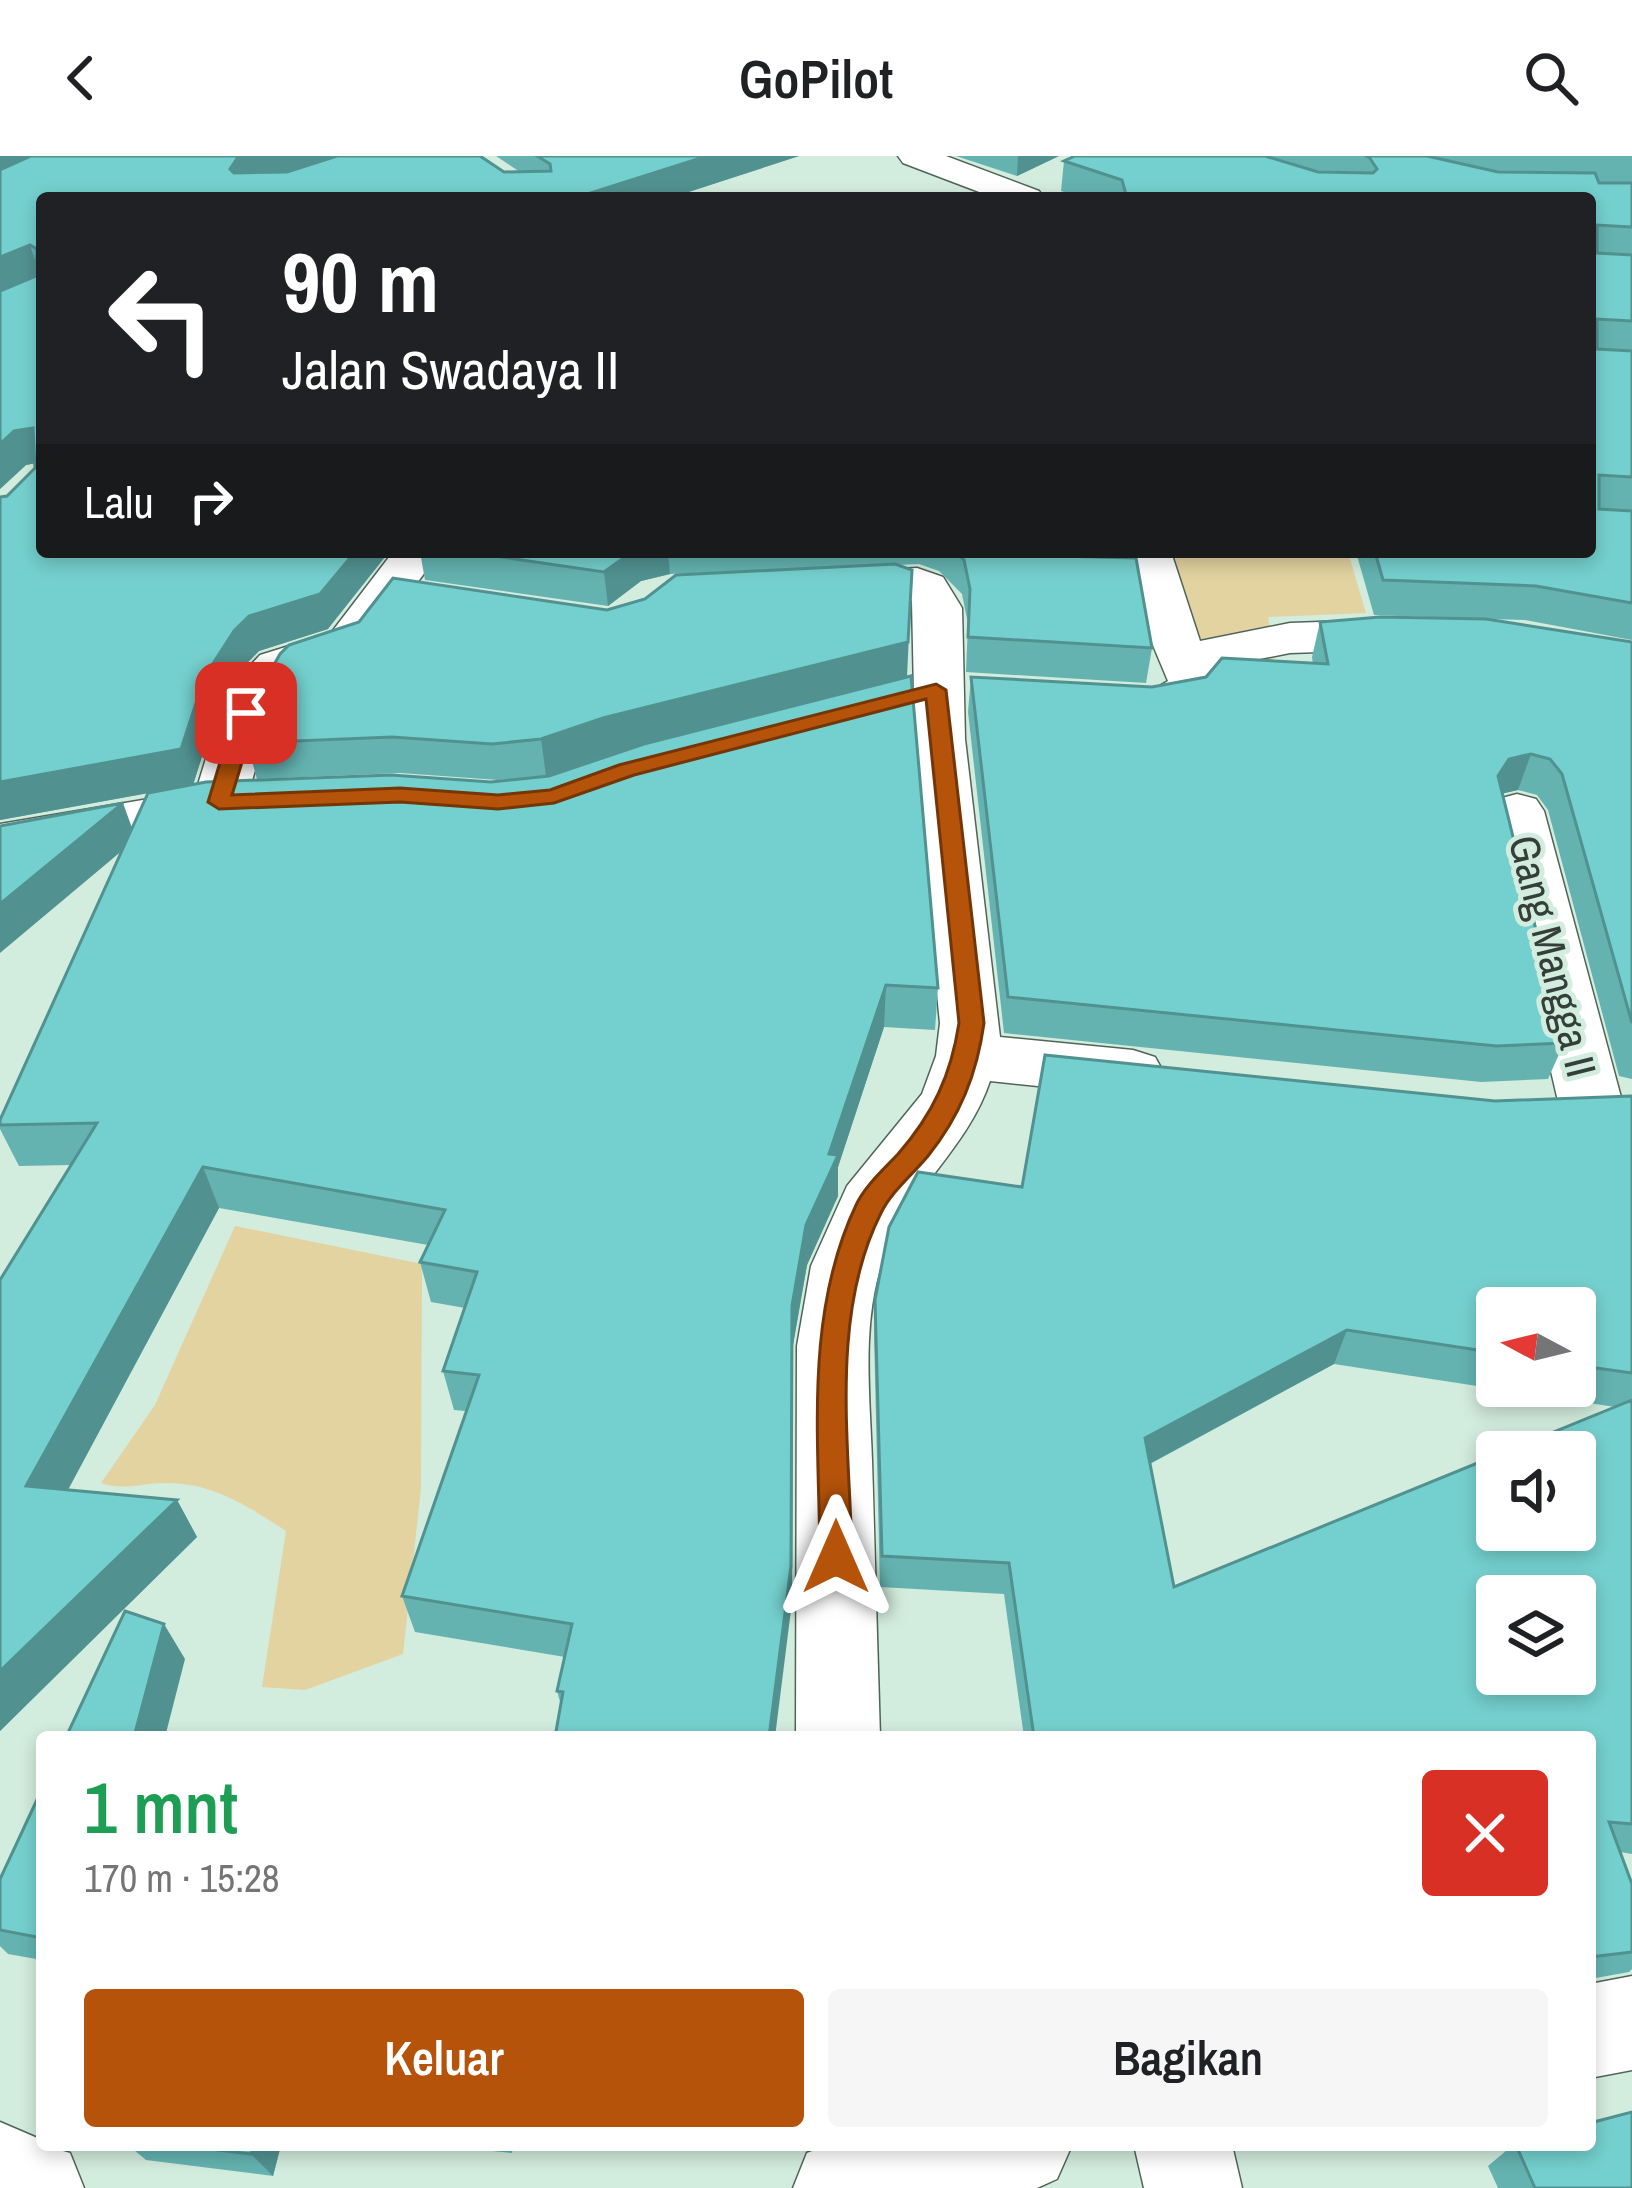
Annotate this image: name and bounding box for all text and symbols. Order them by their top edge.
text: GoPilot [739,42,893,115]
icon: back [48,45,114,111]
icon: search [1518,45,1584,111]
text: 90 m [282,225,439,338]
icon: left [84,240,240,396]
text: Jalan Swadaya II [282,333,619,406]
icon: right [178,468,244,534]
text: Lalu [84,471,154,532]
pin [195,662,297,764]
icon: arrive [213,680,279,746]
street label: Gang Mangga II [1496,829,1610,1083]
north arrow [1476,1287,1596,1407]
map controls [1476,1287,1596,1695]
button: sound [1476,1431,1596,1551]
position arrow [773,1494,899,1620]
button: layers [1476,1575,1596,1695]
text: 1 mnt [84,1758,238,1855]
button: close [1422,1770,1548,1896]
text: 170 m · 15:28 [84,1852,280,1904]
button: Keluar [84,1989,804,2127]
button: Bagikan [828,1989,1548,2127]

